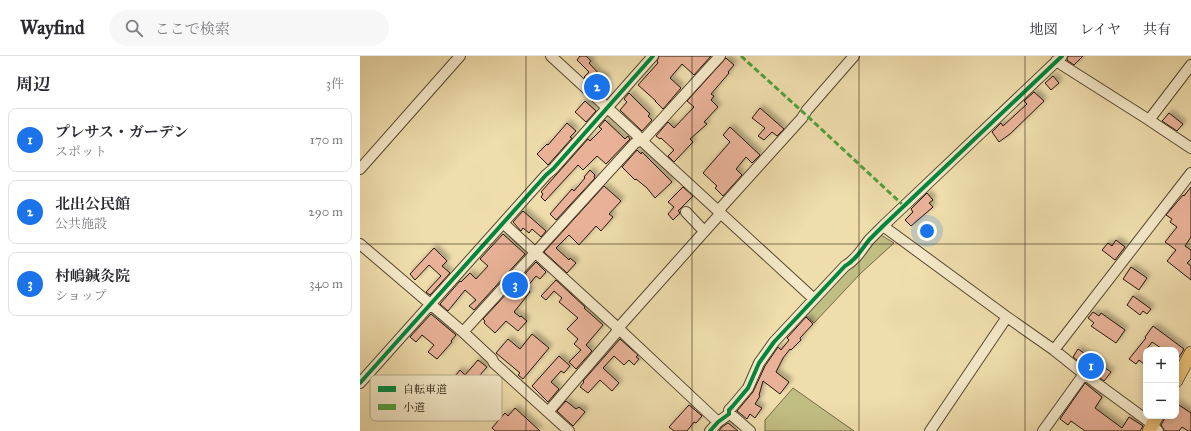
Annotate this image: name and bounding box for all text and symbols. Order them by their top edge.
search box [109,10,389,46]
text: Wayfind [20,16,85,39]
icon: search [123,17,145,39]
text: ここで検索 [155,20,230,38]
text: 地図 [1030,21,1058,38]
text: レイヤ [1080,21,1121,38]
text: 共有 [1143,21,1171,38]
pin: 2 [584,72,610,102]
text: 周辺 [16,74,50,95]
text: 3件 [326,76,344,92]
text: プレサス・ガーデン [55,123,189,141]
text: 1 [27,132,33,148]
text: 170 m [310,132,343,148]
text: スポット [55,144,107,160]
text: 北出公民館 [55,195,130,213]
text: 2 [27,204,33,220]
text: 290 m [308,204,343,220]
text: 公共施設 [55,216,107,232]
your location [917,221,937,241]
text: 村嶋鍼灸院 [55,267,130,285]
pin: 3 [502,270,528,300]
text: 3 [27,276,33,292]
text: 340 m [309,276,343,292]
text: ショップ [55,288,107,304]
map controls [1143,347,1179,419]
button: + [1143,347,1179,383]
pin: 1 [1078,351,1104,381]
legend [370,375,502,421]
text: 自転車道 [403,383,447,396]
button: − [1143,383,1179,419]
text: 小道 [403,401,425,414]

